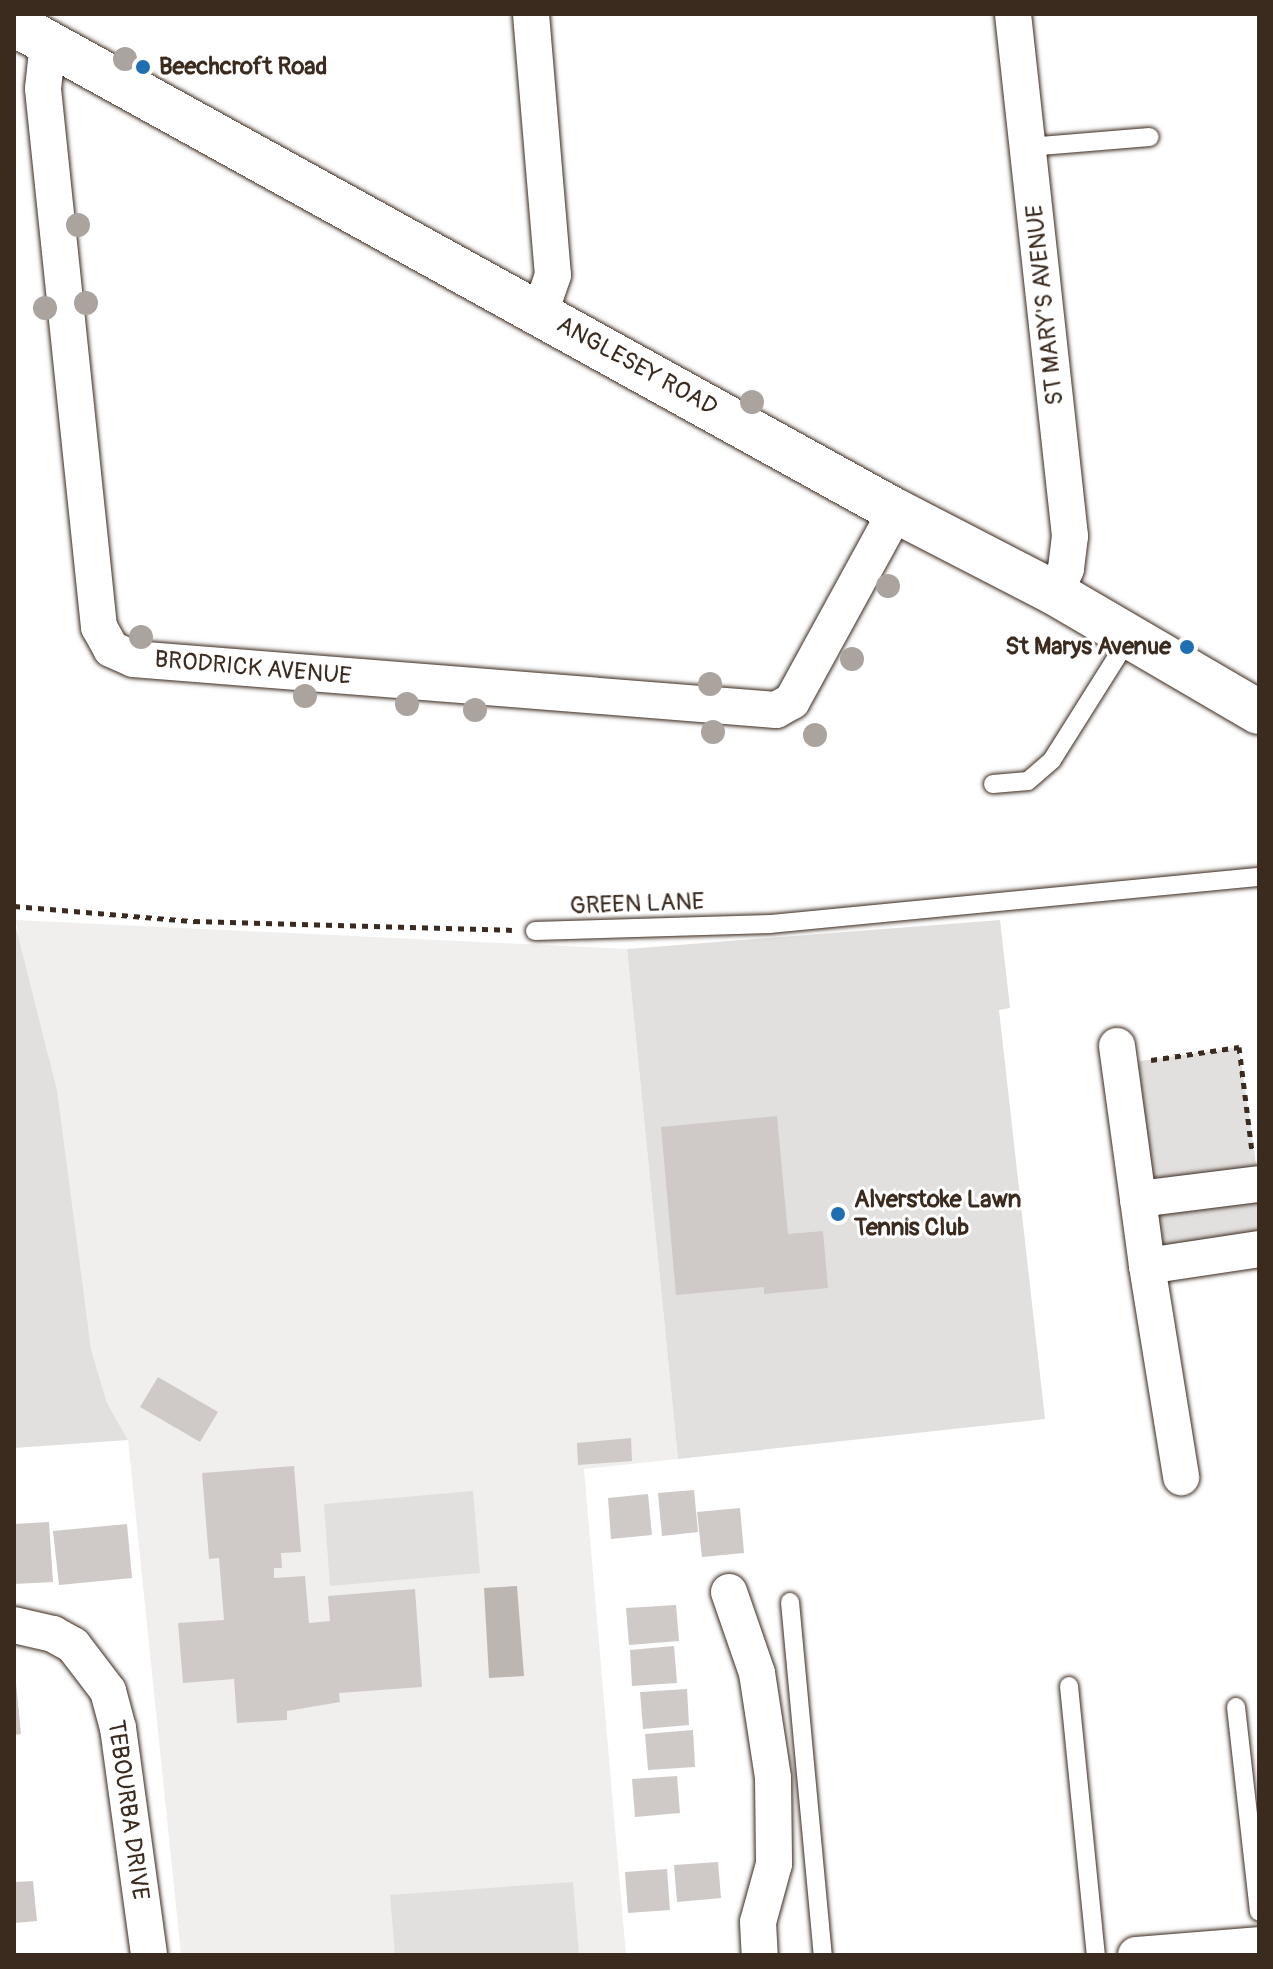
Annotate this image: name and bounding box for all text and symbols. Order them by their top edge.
place label: Beechcroft Road [159,53,327,81]
marker: Beechcroft Road [134,58,152,76]
street label: ST MARY'S AVENUE [1020,203,1070,407]
street label: ANGLESEY ROAD [552,310,722,422]
place label: St Marys Avenue [1005,633,1171,661]
marker: St Marys Avenue [1178,638,1196,656]
street label: BRODRICK AVENUE [153,645,353,691]
street label: GREEN LANE [569,887,705,921]
place label: Alverstoke Lawn Tennis Club [854,1186,1021,1242]
marker: Alverstoke Lawn Tennis Club [829,1205,847,1223]
street label: TEBOURBA DRIVE [101,1718,155,1902]

